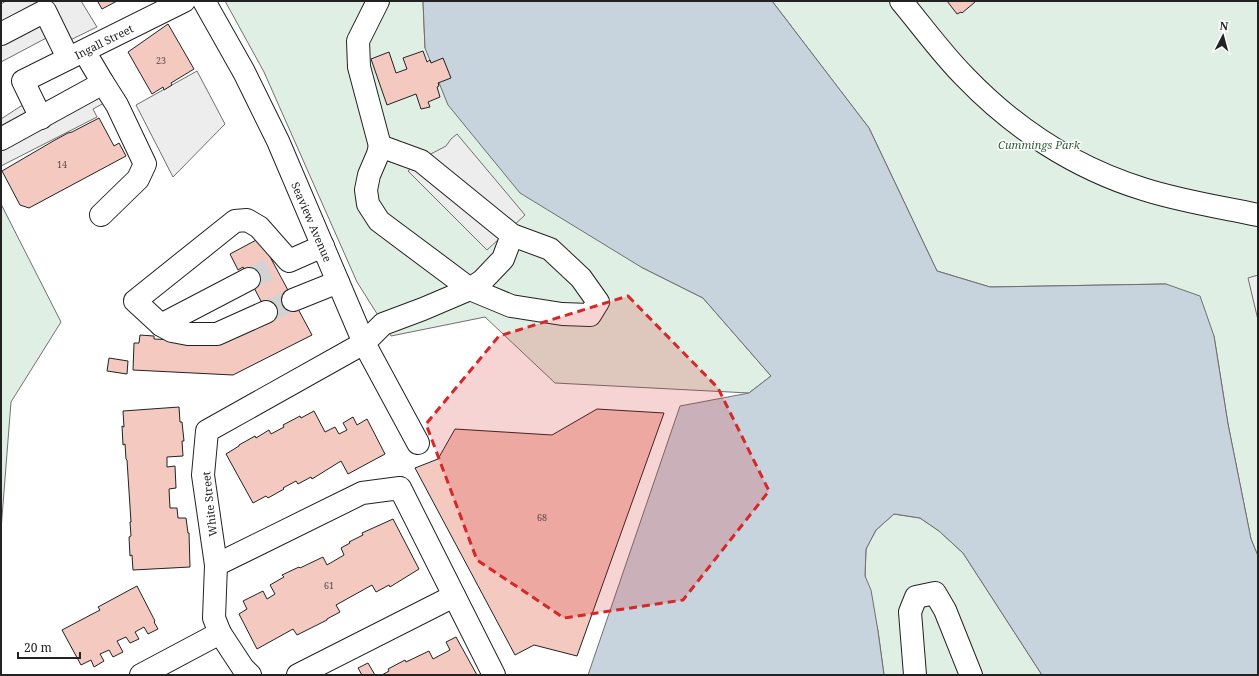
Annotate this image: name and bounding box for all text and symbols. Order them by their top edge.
north arrow [1203,16,1243,56]
text: N [1219,18,1230,34]
street label: Ingall Street [72,20,135,62]
house number: 23 [156,54,166,67]
park label: Cummings Park [998,137,1081,152]
house number: 14 [57,158,67,171]
street label: Seaview Avenue [289,179,336,264]
street label: White Street [198,471,220,537]
house number: 68 [537,511,547,524]
house number: 61 [324,579,334,592]
scale bar [18,634,80,660]
text: 20 m [24,639,52,656]

